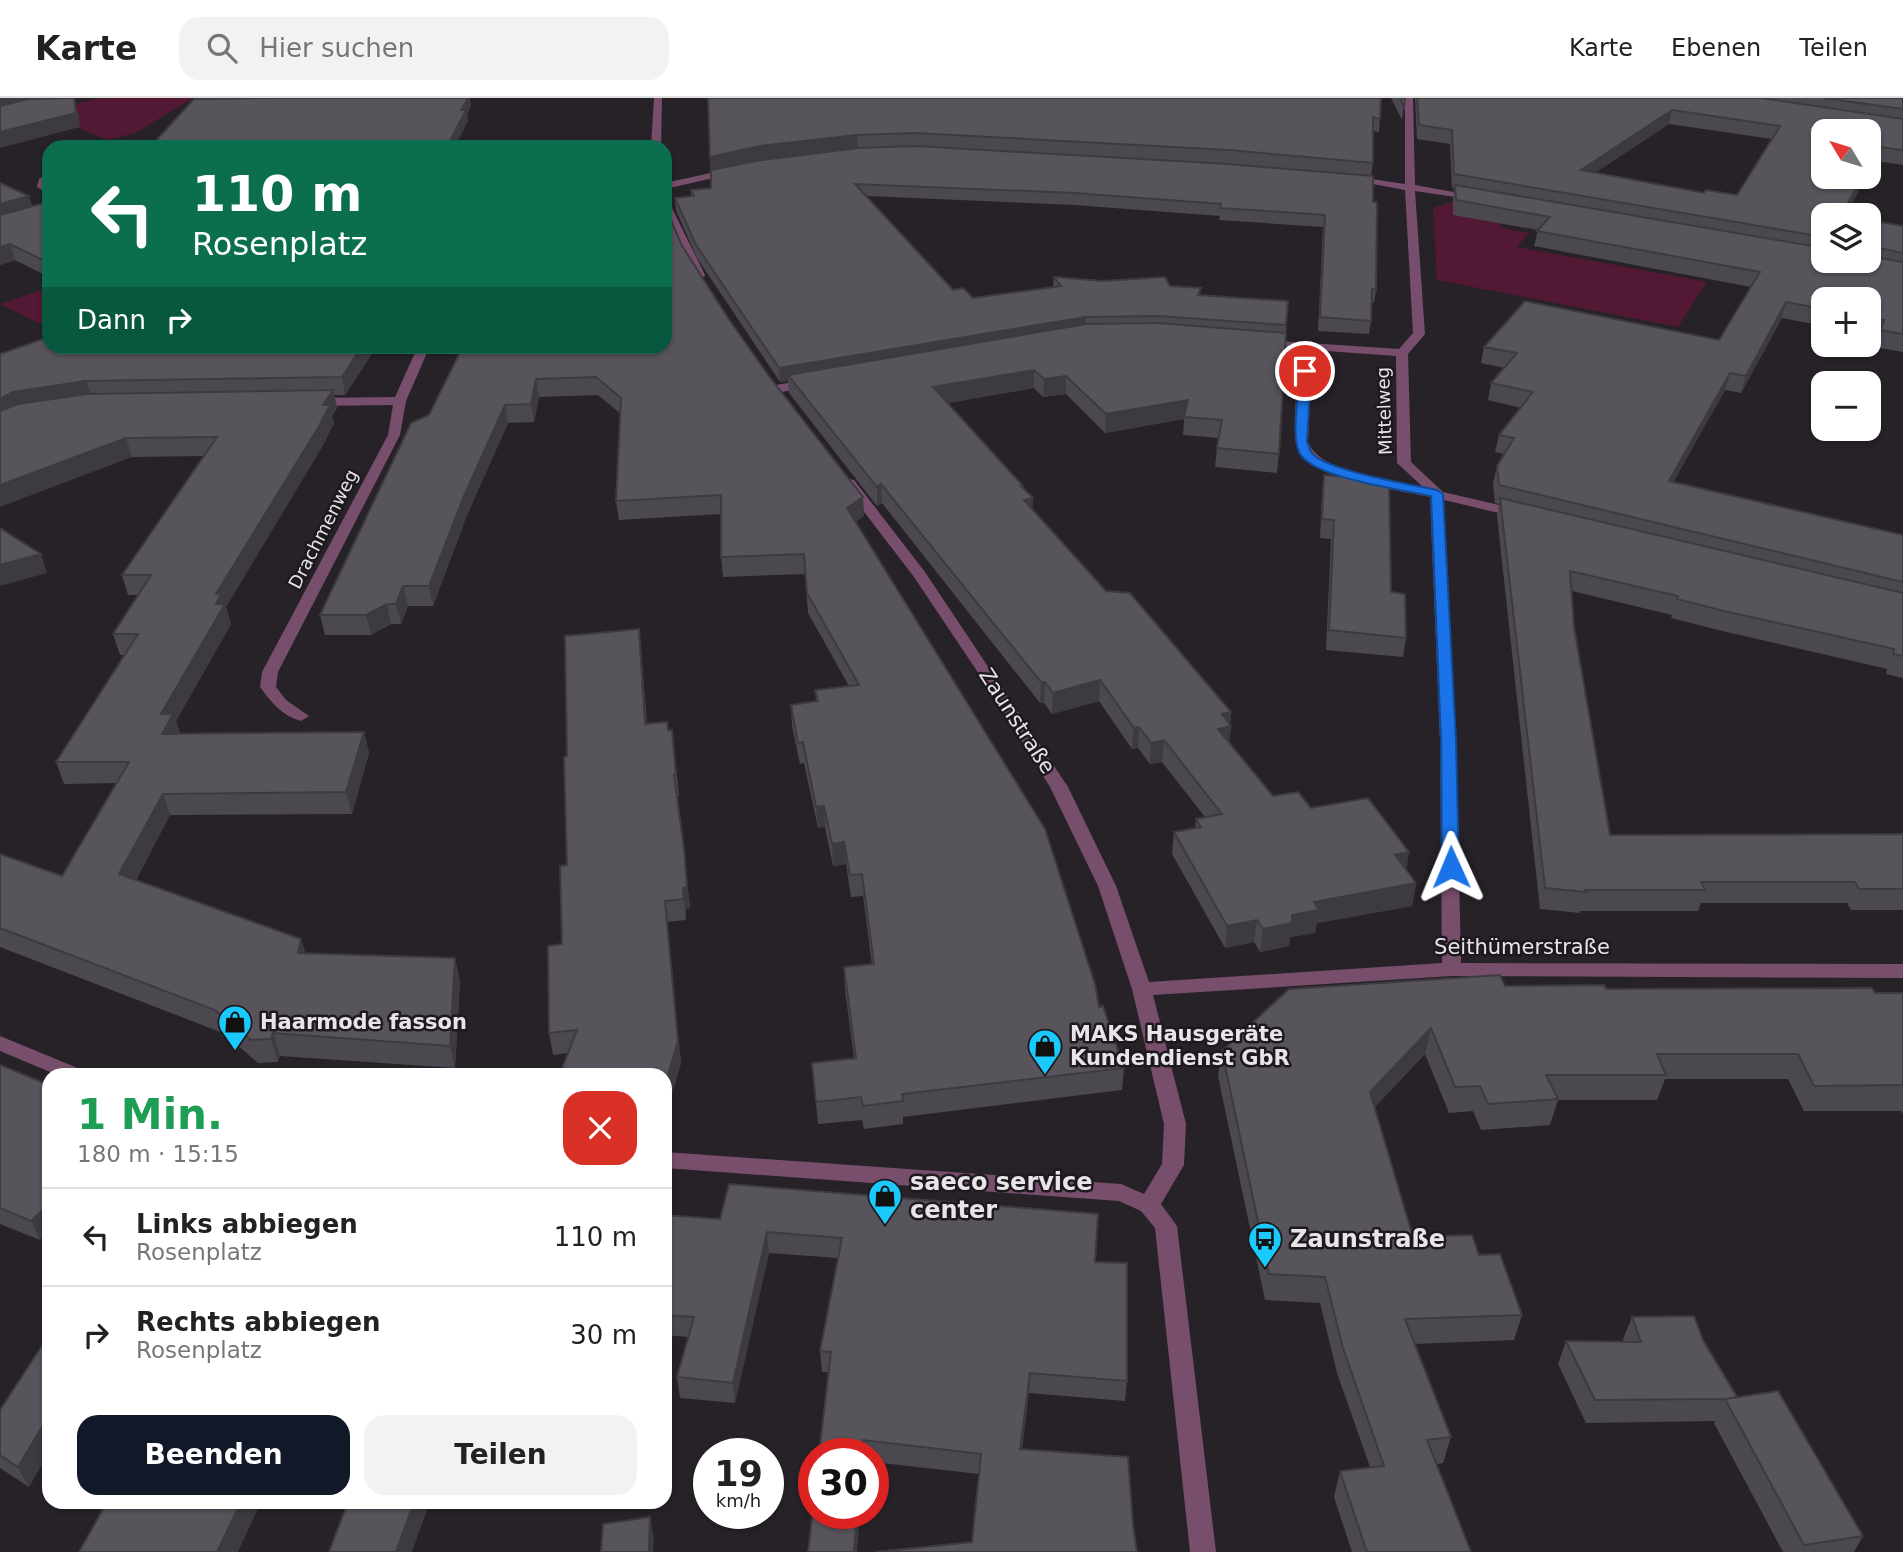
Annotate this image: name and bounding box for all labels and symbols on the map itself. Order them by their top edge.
north arrow [1811,119,1881,189]
pin [1275,341,1335,401]
street label: Mittelweg [1372,367,1396,455]
street label: Drachmenweg [284,466,362,592]
street label: Zaunstraße [974,664,1060,778]
position arrow [1414,830,1488,904]
street label: Seithümerstraße [1434,935,1610,959]
shop icon: Haarmode fasson [216,1003,254,1052]
place label: Haarmode fasson [260,1010,467,1034]
place label: MAKS Hausgeräte Kundendienst GbR [1070,1022,1290,1070]
shop icon: MAKS Hausgeräte Kundendienst GbR [1026,1027,1064,1076]
place label: saeco service center [910,1168,1093,1224]
shop icon: saeco service center [866,1177,904,1226]
bus stop icon: Zaunstraße [1246,1220,1284,1269]
place label: Zaunstraße [1290,1225,1445,1253]
speed limit sign: 30 [798,1438,889,1529]

